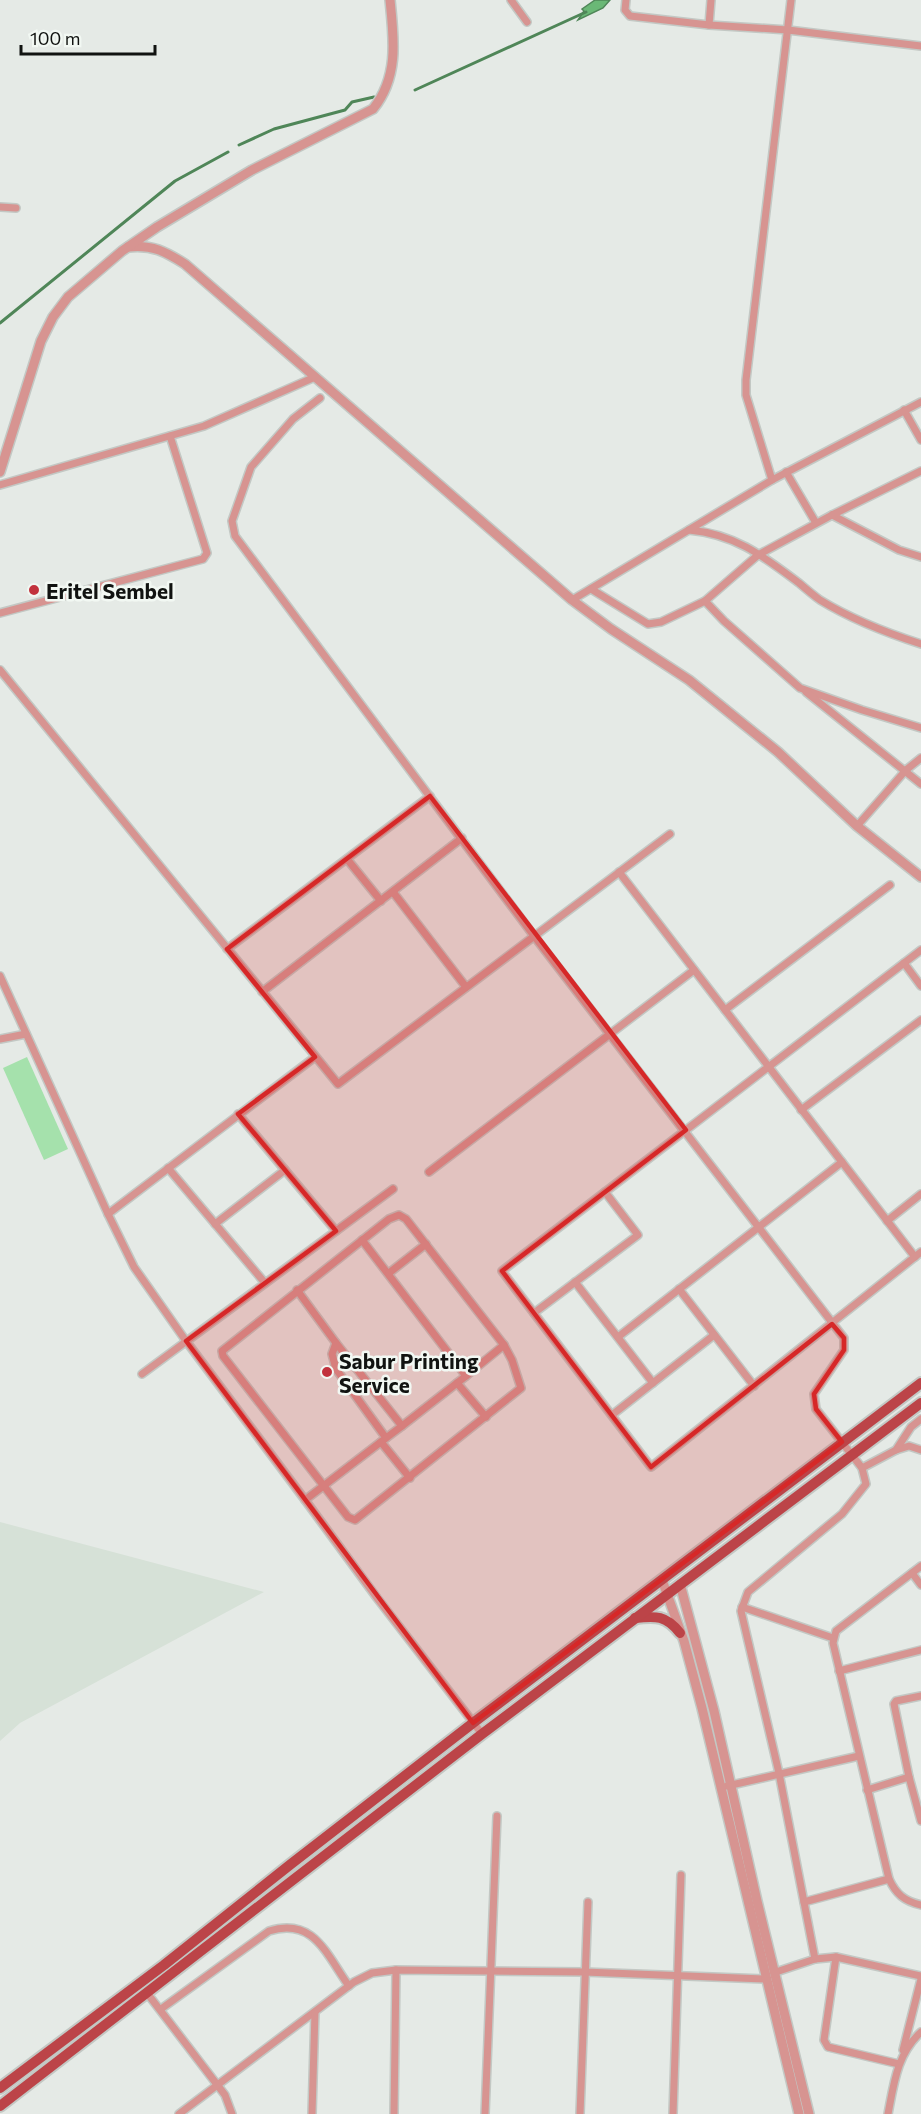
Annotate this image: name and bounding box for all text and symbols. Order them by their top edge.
scale bar [21,18,154,56]
text: 100 m [30,27,80,49]
place label: Eritel Sembel [46,578,174,603]
marker: Eritel Sembel [27,583,41,597]
place label: Sabur Printing Service [339,1348,479,1397]
marker: Sabur Printing Service [320,1365,334,1379]

